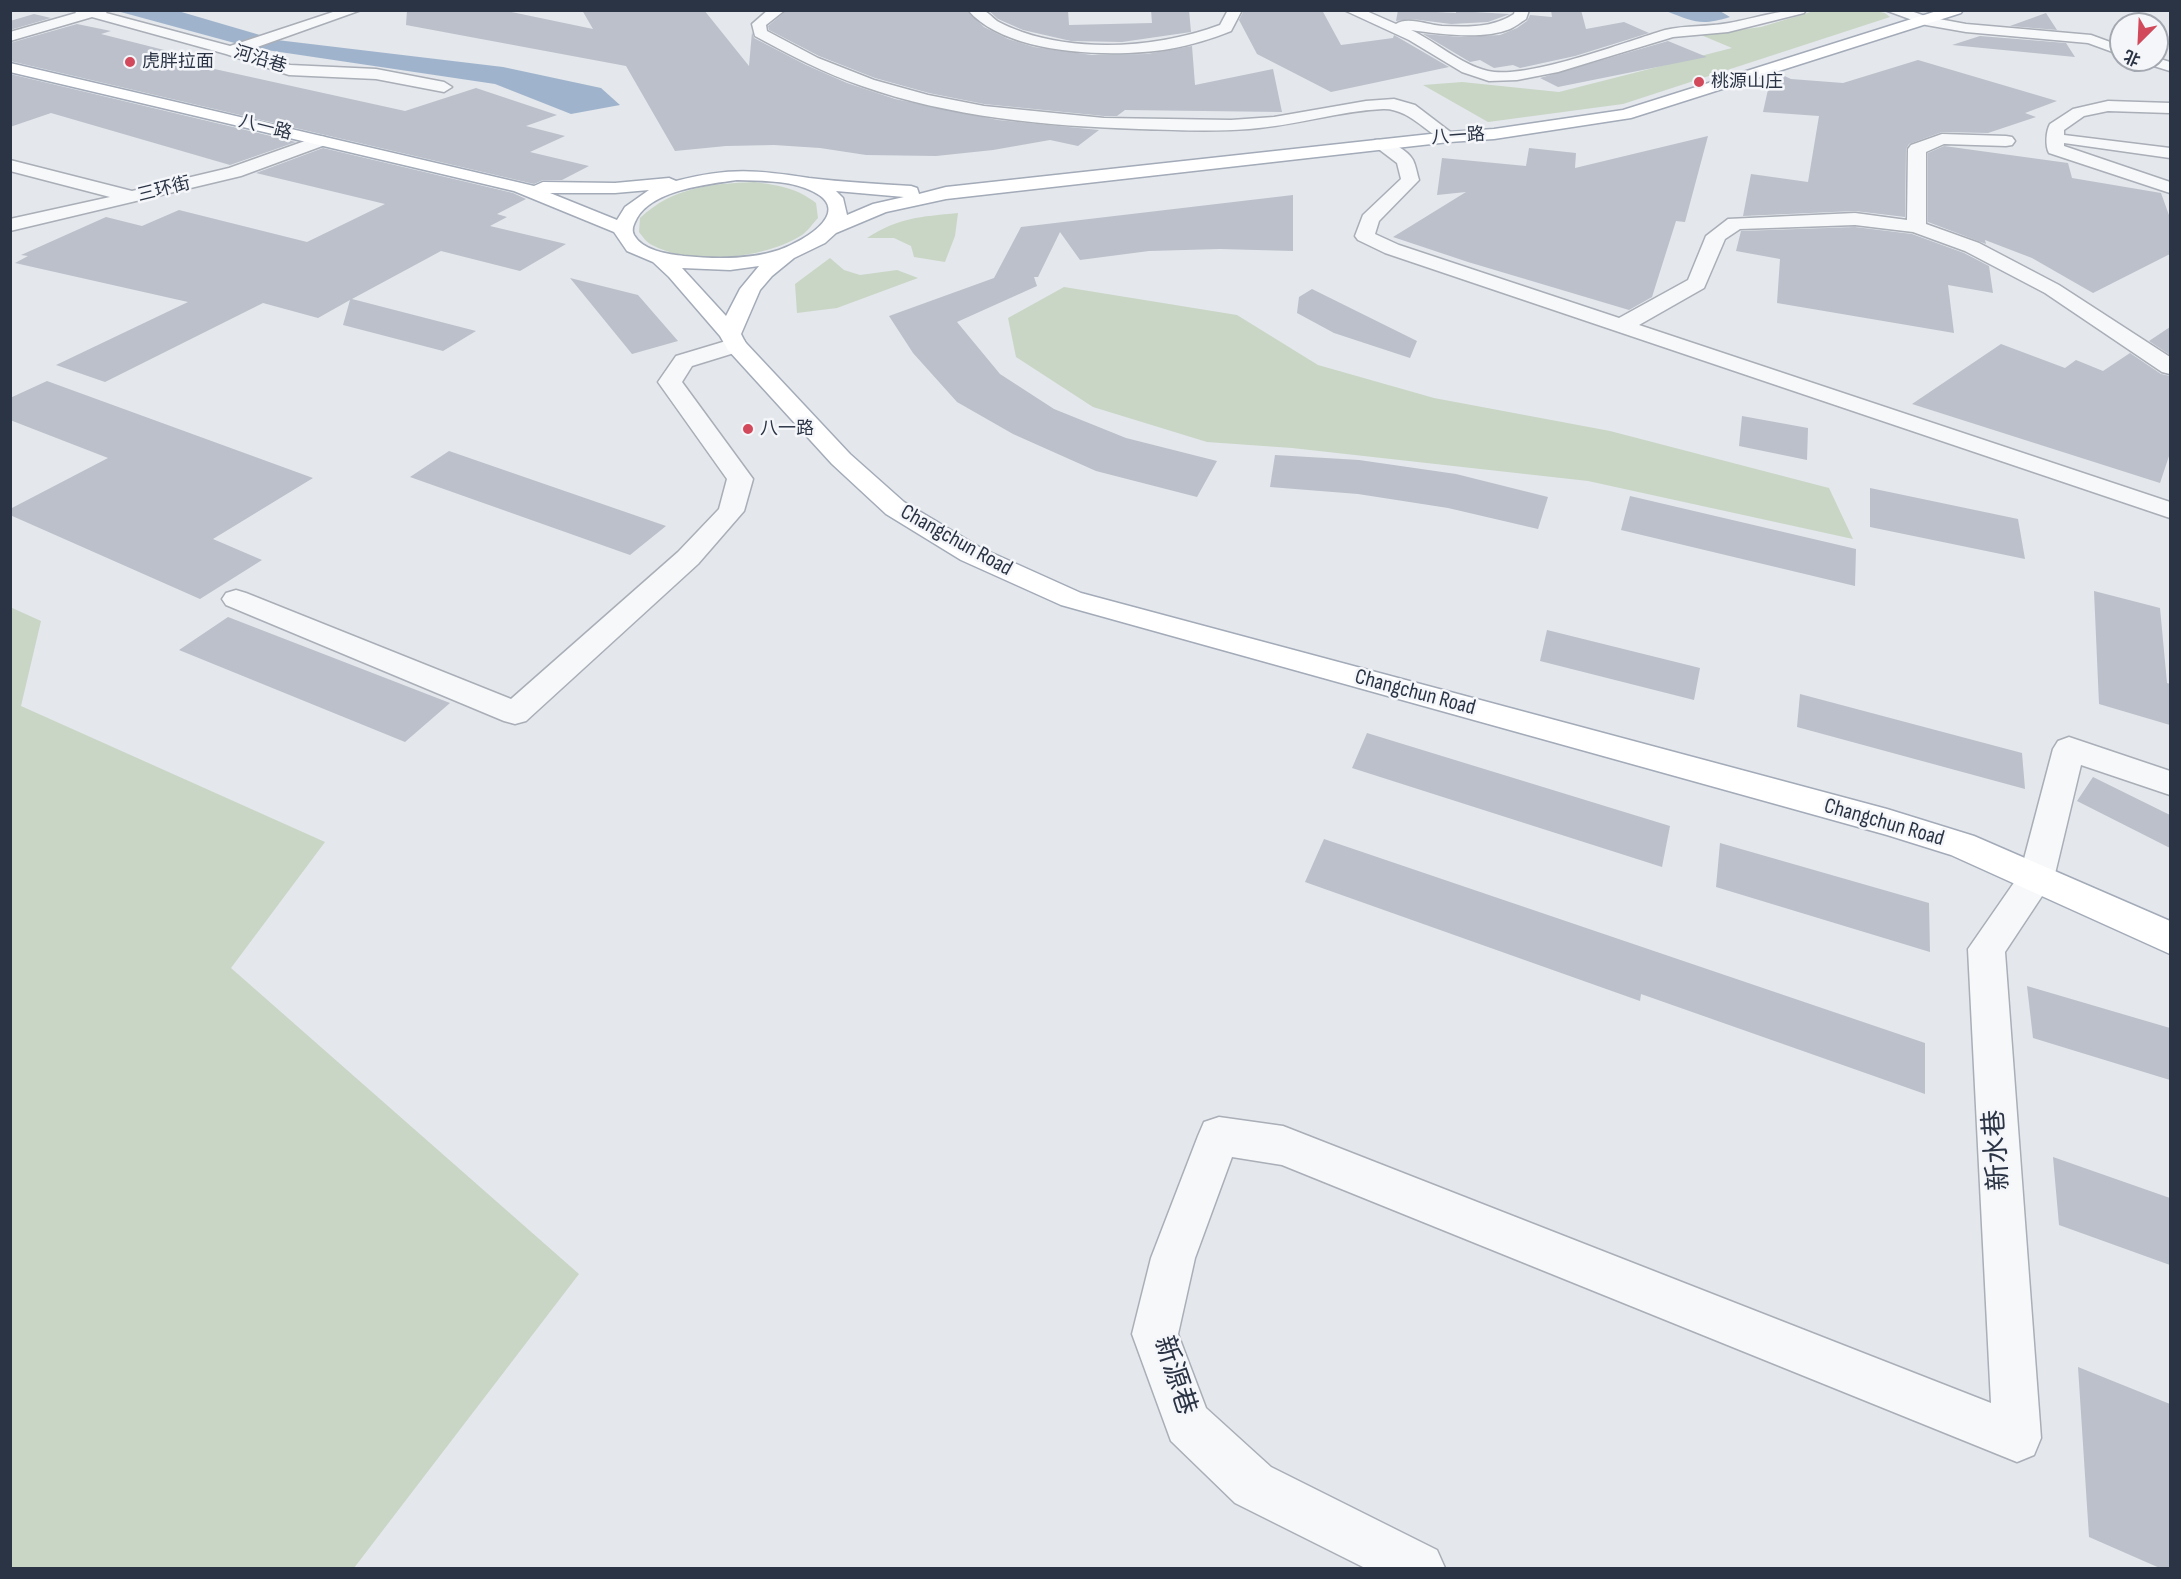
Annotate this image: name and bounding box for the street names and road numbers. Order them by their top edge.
street label: 河沿巷 [231,42,289,78]
street label: 八一路 [236,111,294,145]
street label: 八一路 [1430,124,1486,150]
street label: 三环街 [135,173,193,207]
street label: Changchun Road [896,499,1016,583]
street label: Changchun Road [1352,664,1478,722]
street label: Changchun Road [1821,793,1947,853]
street label: 新水巷 [1979,1108,2017,1192]
street label: 新源巷 [1146,1332,1202,1420]

